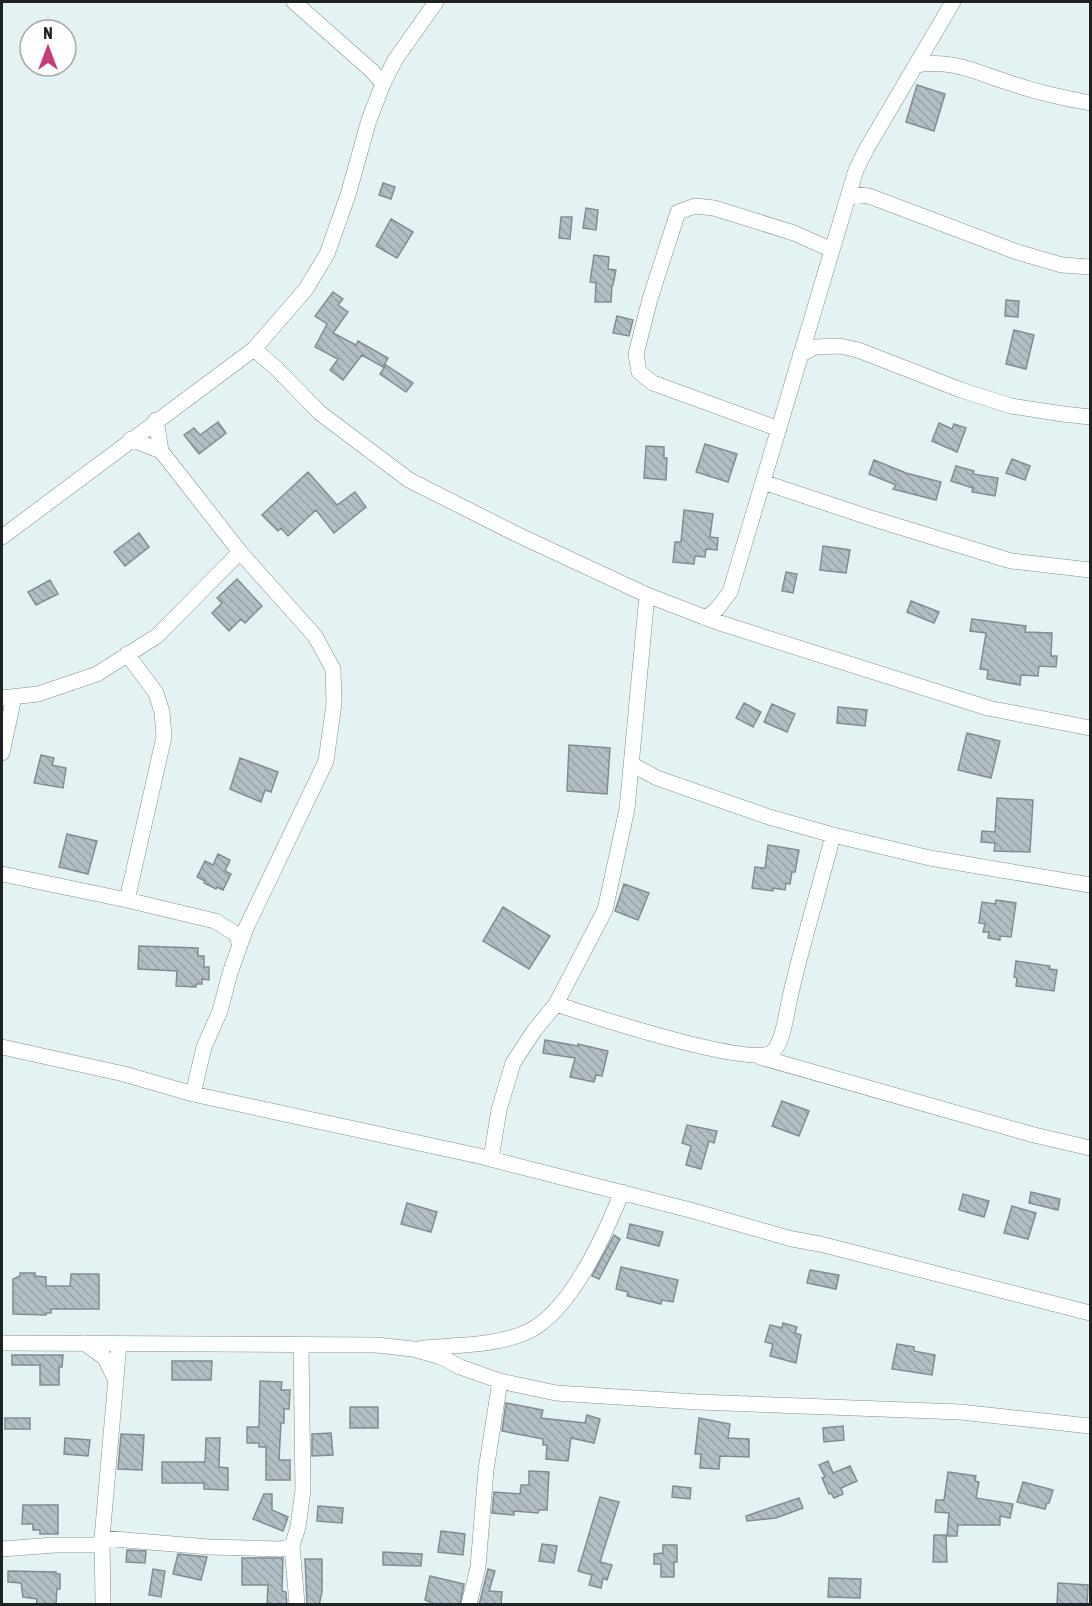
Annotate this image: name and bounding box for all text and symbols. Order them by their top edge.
north arrow [18,18,78,78]
text: N [43,24,53,42]

